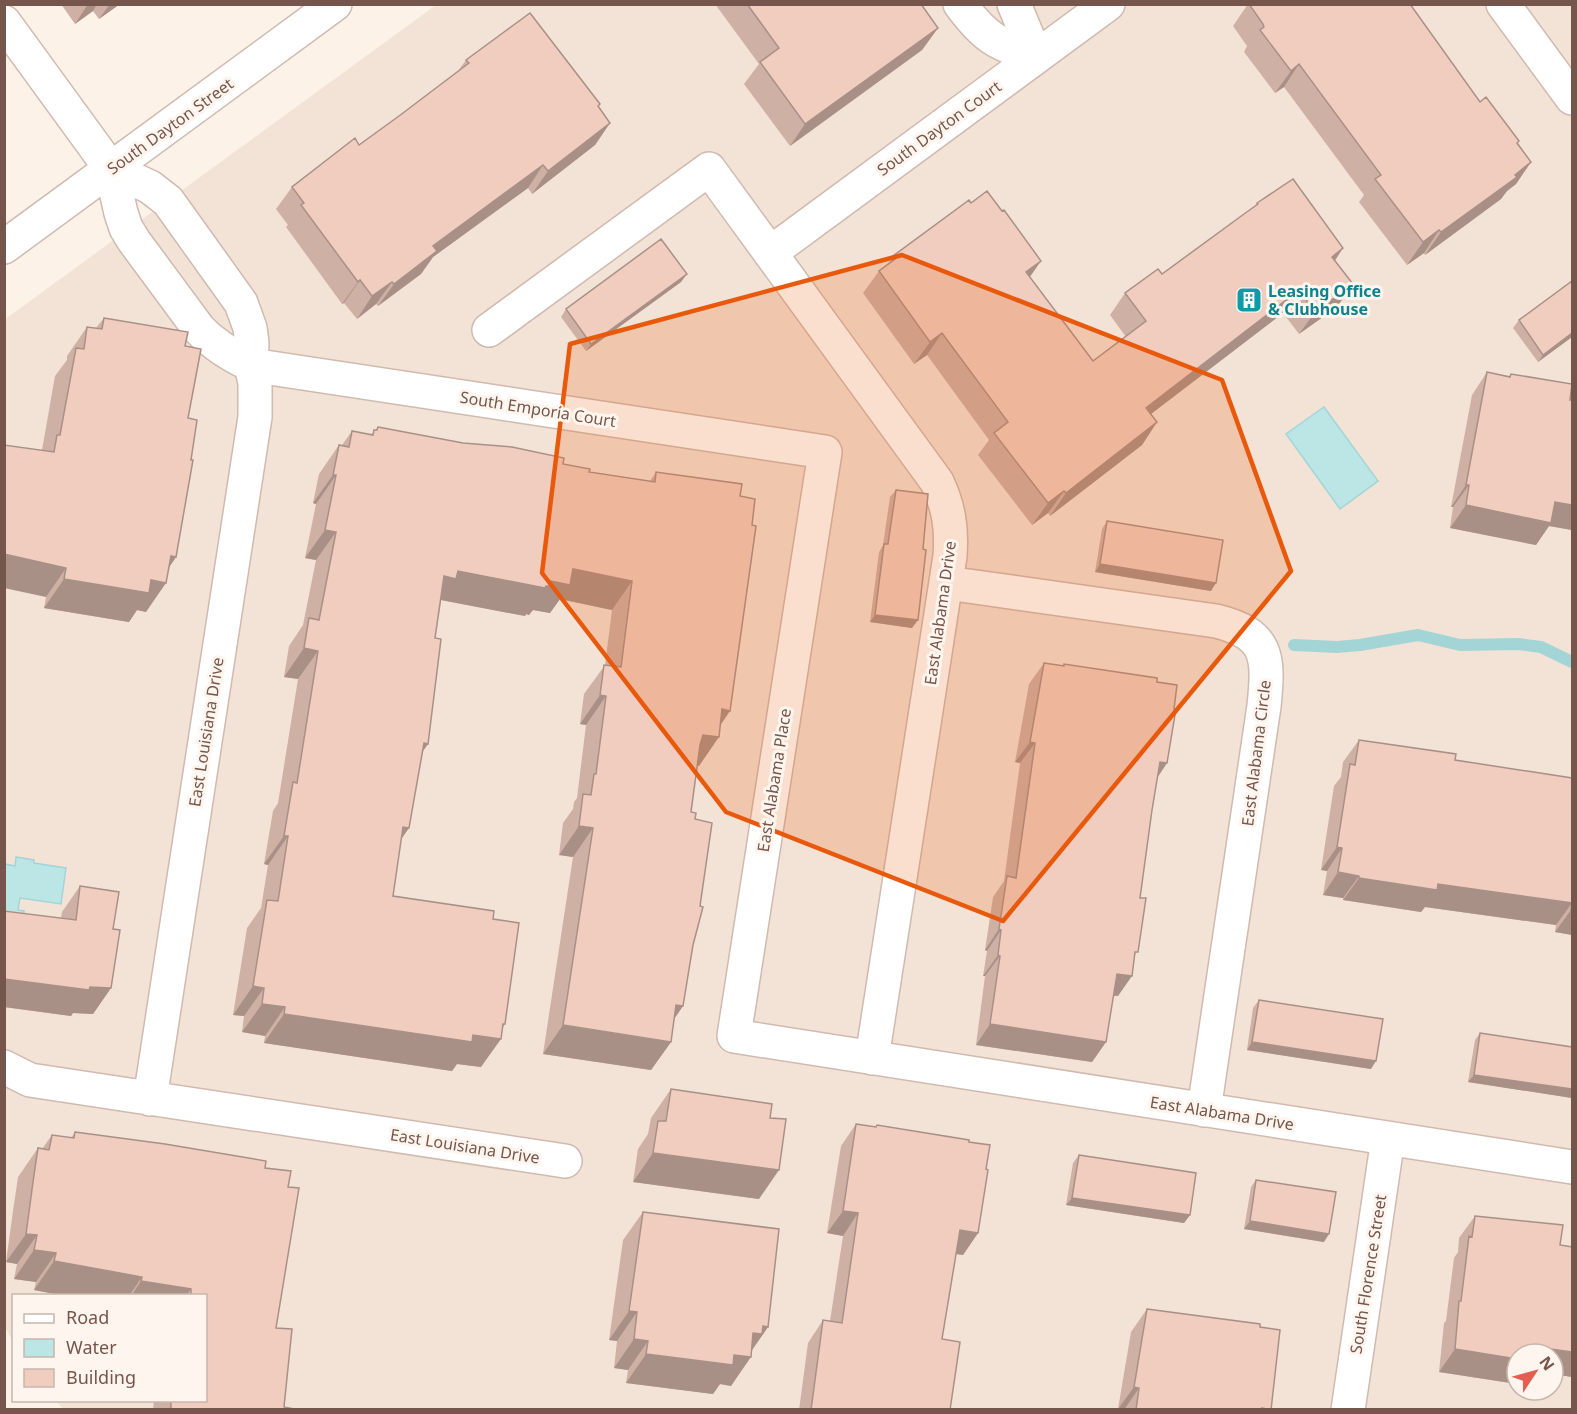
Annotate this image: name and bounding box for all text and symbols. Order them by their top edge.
street label: South Dayton Street [102,73,238,179]
street label: South Dayton Court [872,75,1006,181]
place label: Leasing Office & Clubhouse [1268,280,1381,320]
building icon: Leasing Office & Clubhouse [1234,285,1264,315]
street label: South Emporia Court [458,386,618,432]
street label: East Alabama Drive [919,540,961,686]
street label: East Louisiana Drive [183,656,229,808]
street label: East Alabama Circle [1236,679,1276,827]
street label: East Alabama Place [752,707,796,853]
street label: East Alabama Drive [1149,1091,1295,1135]
street label: East Louisiana Drive [389,1123,541,1169]
street label: South Florence Street [1345,1193,1391,1355]
legend [12,1294,207,1402]
text: Road [66,1305,109,1329]
text: Water [66,1335,117,1359]
north arrow [1505,1342,1565,1402]
text: N [1534,1351,1560,1375]
text: Building [66,1365,136,1389]

